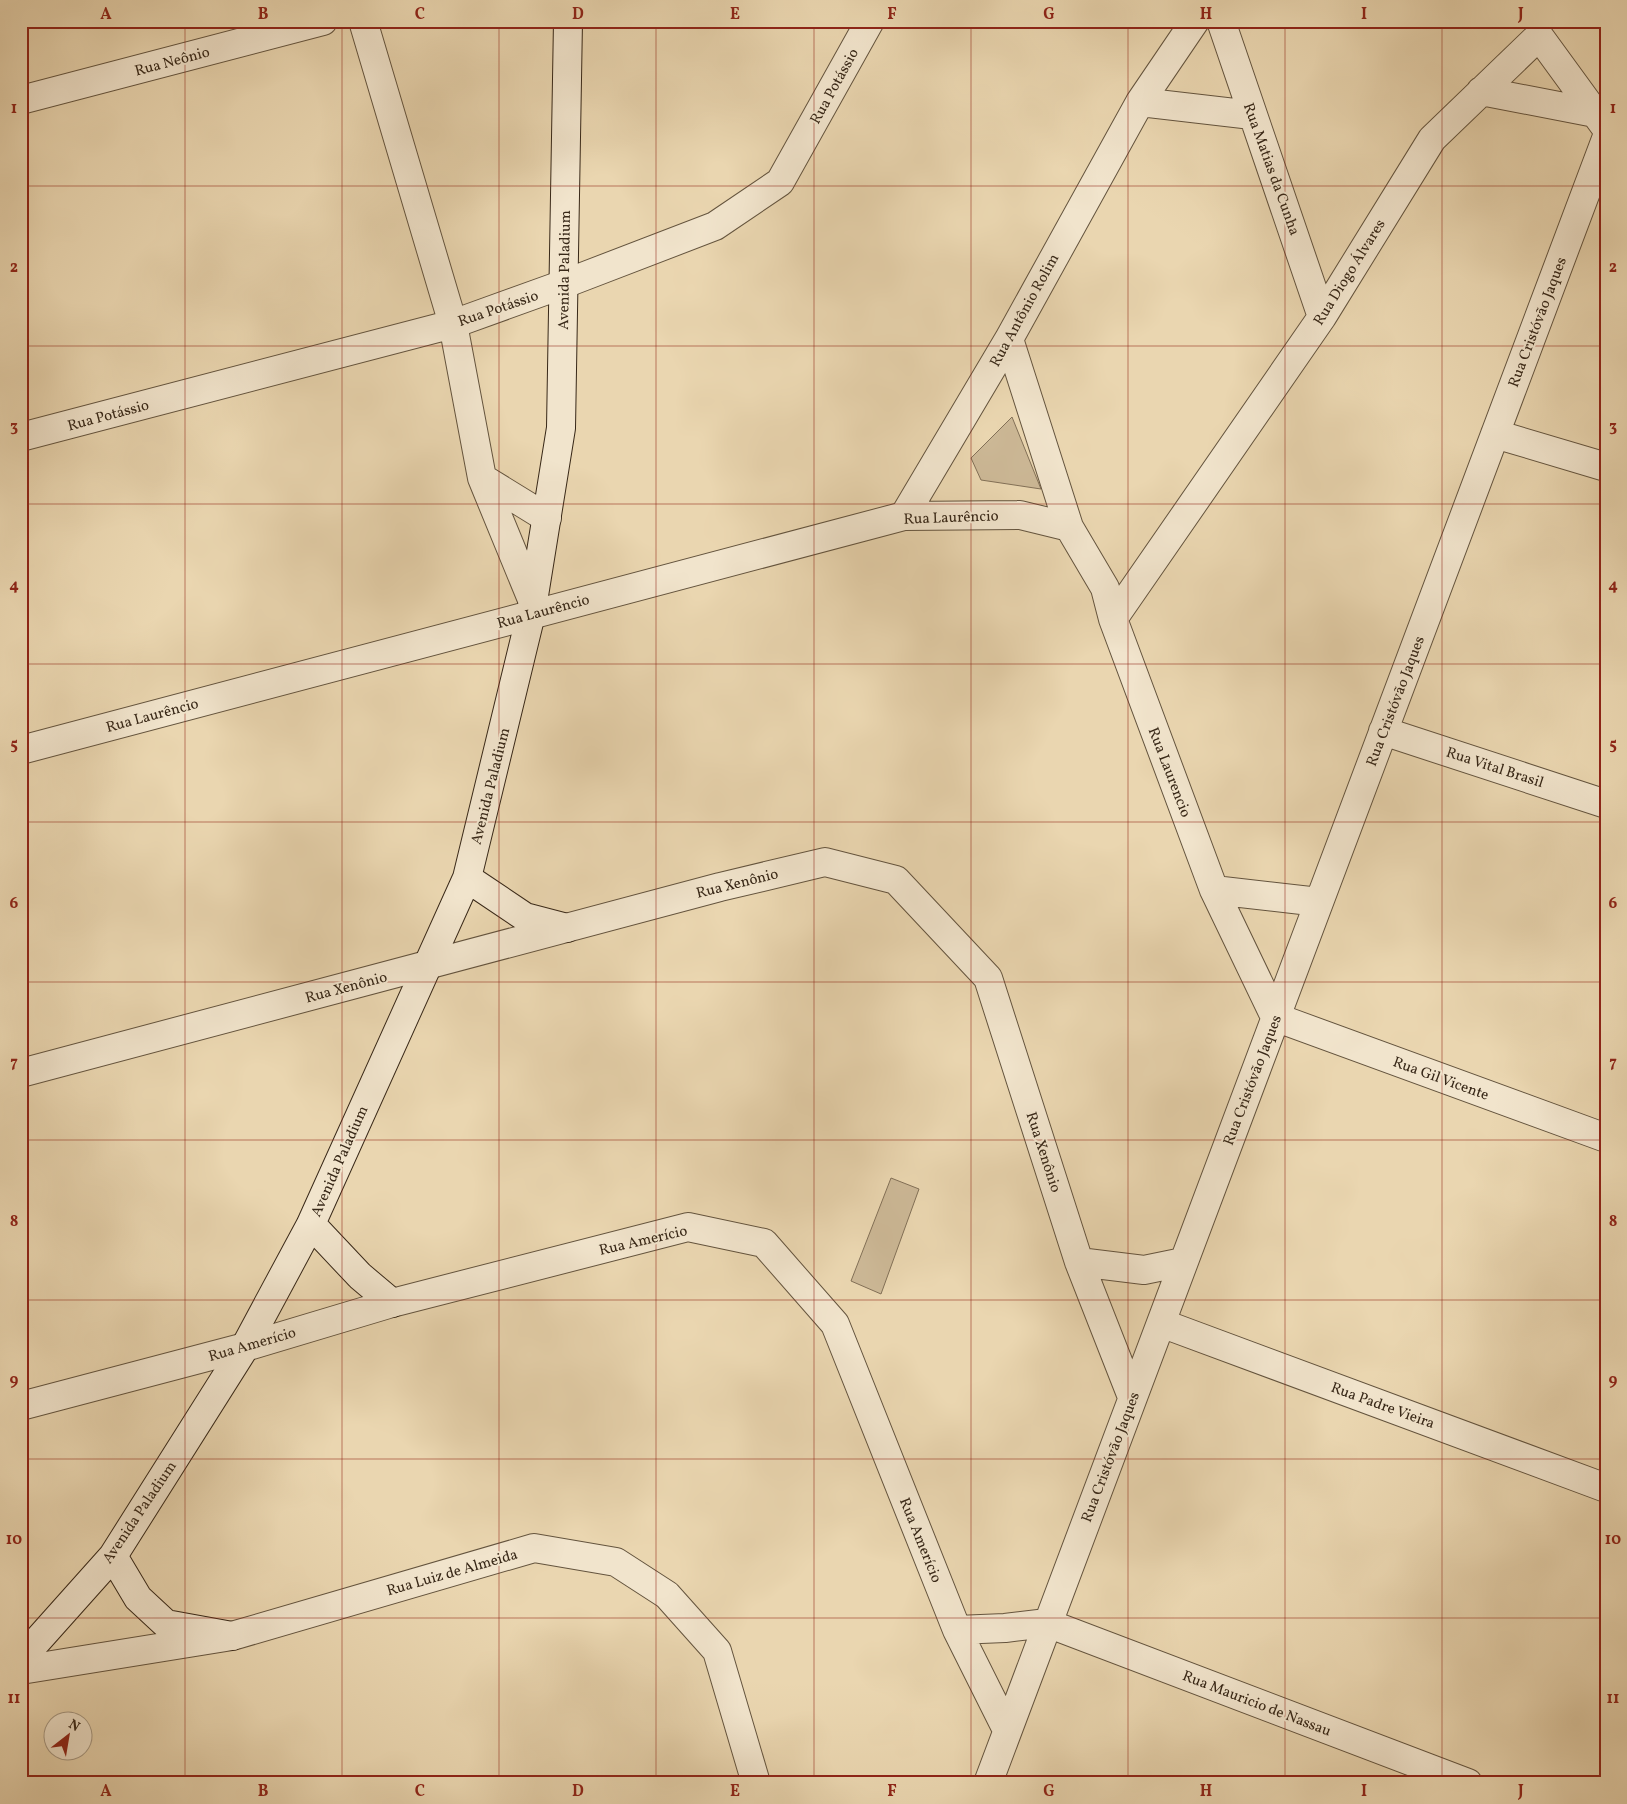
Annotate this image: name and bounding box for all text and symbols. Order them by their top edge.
text: A [100,4,112,26]
text: B [258,4,269,26]
text: C [415,4,425,26]
text: D [572,4,584,26]
text: E [730,4,740,26]
text: F [887,4,897,26]
text: G [1043,4,1055,26]
text: H [1200,4,1212,26]
text: I [1361,4,1367,26]
text: J [1517,4,1524,26]
street label: Rua Neônio [133,42,212,83]
street label: Rua Potássio [806,45,865,128]
text: 1 [11,98,17,120]
text: 1 [1610,98,1616,120]
street label: Rua Matias da Cunha [1237,100,1304,239]
street label: Avenida Paladium [554,210,577,330]
street label: Rua Diogo Álvares [1309,216,1391,330]
street label: Rua Antônio Rolim [986,250,1065,371]
street label: Rua Cristóvão Jaques [1504,254,1573,391]
text: 2 [10,257,18,279]
text: 2 [1609,257,1617,279]
street label: Rua Potássio [456,286,541,333]
street label: Rua Potássio [65,395,152,437]
text: 3 [10,416,18,438]
text: 3 [1609,416,1617,438]
street label: Rua Laurêncio [903,506,999,531]
text: 4 [9,575,19,597]
text: 4 [1608,575,1618,597]
street label: Rua Laurêncio [495,590,592,635]
street label: Rua Cristóvão Jaques [1362,633,1431,770]
street label: Rua Laurêncio [104,694,201,739]
street label: Rua Laurencio [1142,724,1195,821]
street label: Avenida Paladium [467,726,516,847]
text: 5 [10,734,18,756]
text: 5 [1609,734,1617,756]
street label: Rua Vital Brasil [1443,743,1546,794]
street label: Rua Xenônio [694,864,781,905]
text: 6 [10,893,19,915]
text: 6 [1609,893,1618,915]
street label: Rua Xenônio [303,967,390,1009]
street label: Rua Cristóvão Jaques [1219,1012,1288,1149]
text: 7 [10,1052,18,1074]
street label: Rua Gil Vicente [1390,1052,1491,1107]
text: 7 [1609,1052,1617,1074]
street label: Avenida Paladium [306,1103,374,1221]
street label: Rua Xenônio [1020,1109,1066,1196]
text: 8 [10,1211,18,1233]
text: 8 [1609,1211,1617,1233]
street label: Rua Amerício [597,1221,690,1262]
street label: Rua Amerício [206,1323,299,1368]
text: 9 [10,1370,19,1392]
text: 9 [1609,1370,1618,1392]
street label: Rua Padre Vieira [1328,1378,1437,1435]
street label: Rua Cristóvão Jaques [1077,1389,1146,1526]
street label: Avenida Paladium [98,1457,182,1568]
street label: Rua Amerício [893,1495,946,1586]
text: 10 [6,1529,22,1551]
text: 10 [1605,1529,1621,1551]
street label: Rua Luiz de Almeida [384,1545,520,1602]
street label: Rua Mauricio de Nassau [1179,1666,1334,1743]
text: 11 [8,1688,20,1710]
text: 11 [1607,1688,1619,1710]
north arrow [42,1712,92,1762]
text: N [65,1715,83,1737]
text: A [100,1781,112,1803]
text: B [258,1781,269,1803]
text: C [415,1781,425,1803]
text: D [572,1781,584,1803]
text: E [730,1781,740,1803]
text: F [887,1781,897,1803]
text: G [1043,1781,1055,1803]
text: H [1200,1781,1212,1803]
text: I [1361,1781,1367,1803]
text: J [1517,1781,1524,1803]

